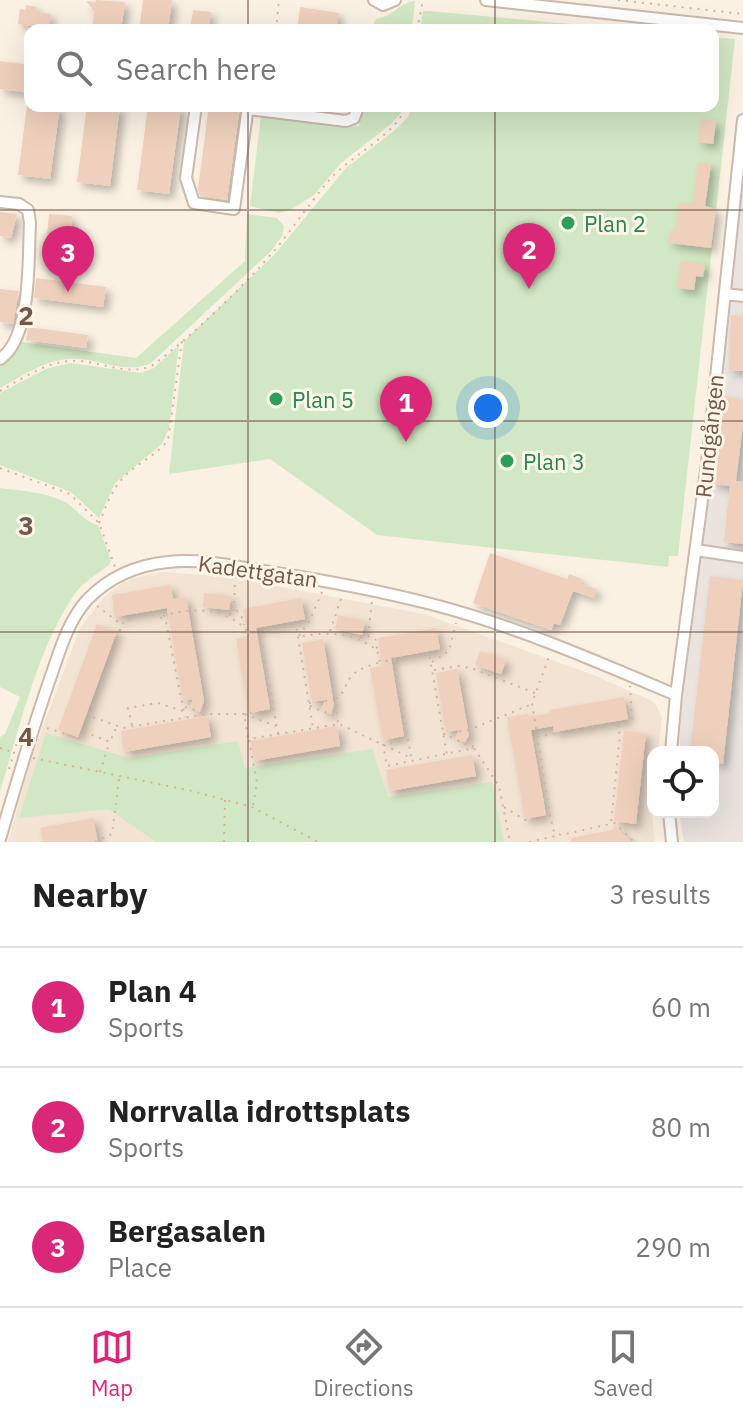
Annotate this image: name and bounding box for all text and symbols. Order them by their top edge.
search box [24,24,719,112]
icon: search [52,46,96,90]
text: Search here [116,49,277,88]
place label: Plan 2 [584,209,646,238]
marker: Plan 2 [559,214,577,232]
pin: 2 [503,223,555,289]
pin: 3 [42,226,94,292]
text: 2 [18,298,34,332]
street label: Rundgången [688,373,730,499]
pin: 1 [380,376,432,442]
place label: Plan 5 [292,385,354,414]
your location [468,388,508,428]
marker: Plan 5 [267,390,285,408]
place label: Plan 3 [523,447,585,476]
marker: Plan 3 [498,452,516,470]
text: 3 [18,508,34,542]
street label: Kadettgatan [196,548,320,594]
text: 4 [18,719,34,753]
map controls [647,746,719,818]
button: locate [647,746,719,818]
text: Nearby [32,872,147,916]
text: 3 results [609,877,711,911]
text: Plan 4 [108,971,197,1010]
text: 1 [50,990,66,1024]
text: 60 m [651,990,711,1024]
text: Sports [108,1010,184,1044]
text: Norrvalla idrottsplats [108,1091,410,1130]
text: 2 [50,1110,66,1144]
text: 80 m [651,1110,711,1144]
text: Sports [108,1130,184,1164]
text: Bergasalen [108,1211,266,1250]
text: 3 [50,1230,66,1264]
text: 290 m [635,1230,711,1264]
text: Place [108,1250,172,1284]
tab: Map [90,1325,134,1402]
tab: Directions [314,1325,414,1402]
tab: Saved [593,1325,653,1402]

